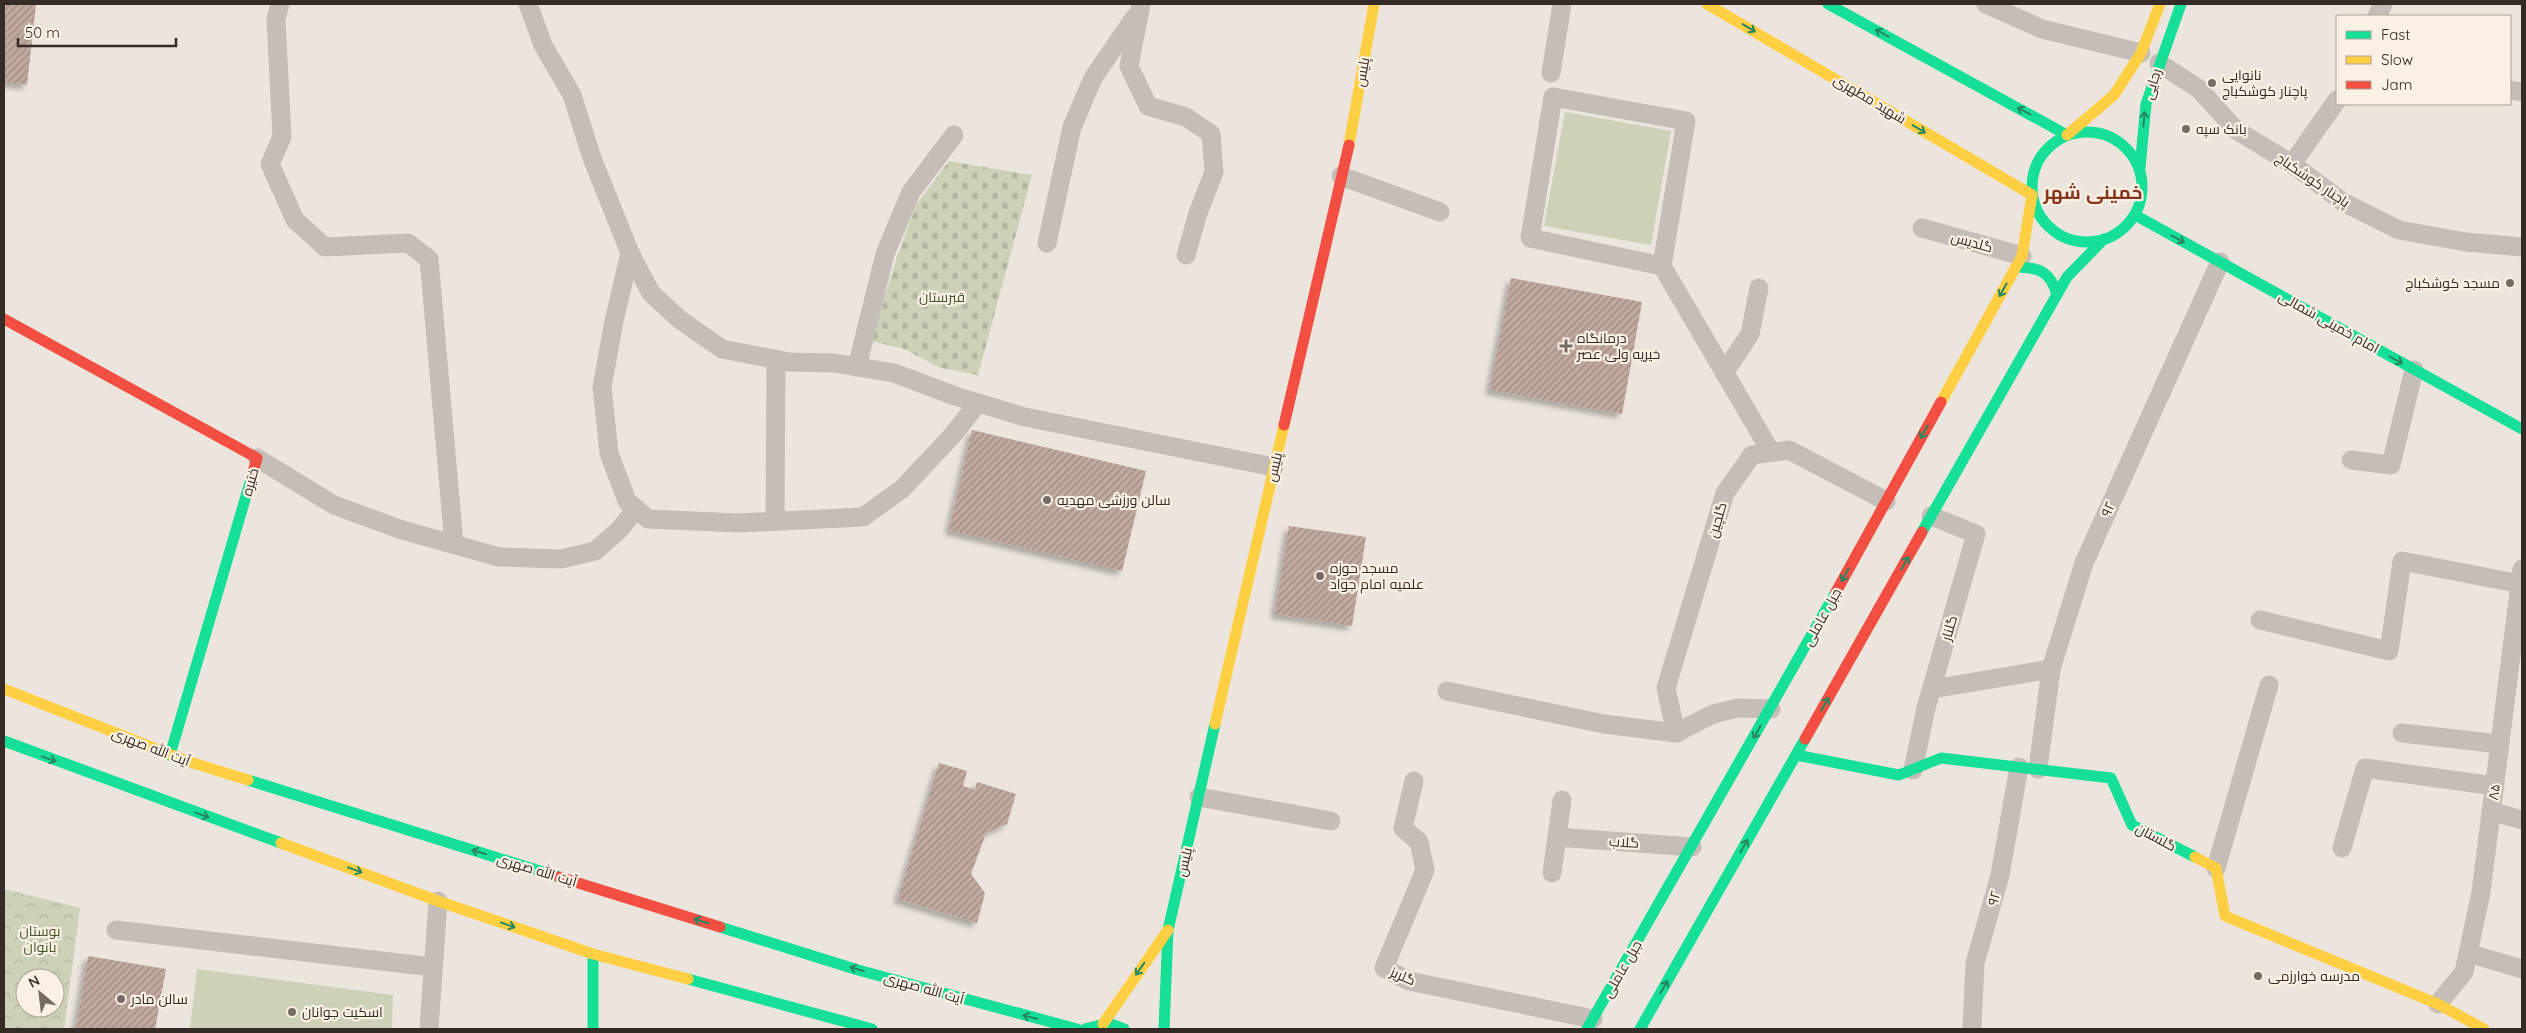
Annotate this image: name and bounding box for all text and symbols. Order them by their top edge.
scale bar [18,15,175,47]
legend [2336,15,2511,105]
text: 50 m [25,23,60,42]
one-way arrow [1742,24,1756,34]
text: Fast [2381,25,2410,44]
one-way arrow [1875,28,1889,38]
text: Slow [2381,50,2413,69]
street label: پلیس [1351,56,1374,88]
street label: رجایی [2139,66,2165,102]
place label: نانوایی پاچنار کوشکباج [2222,66,2308,101]
street label: شهید مطهری [1830,70,1910,128]
text: Jam [2381,75,2412,94]
marker: نانوایی پاچنار کوشکباج [2206,77,2218,89]
one-way arrow [2017,106,2032,116]
one-way arrow [2139,111,2149,127]
place label: بانک سپه [2196,120,2247,139]
marker: بانک سپه [2180,123,2192,135]
one-way arrow [1912,124,1926,134]
street label: پاچنار کوشکباج [2272,149,2354,212]
district label: خمینی شهر [2043,180,2142,204]
street label: گلدیس [1949,227,1995,257]
one-way arrow [2170,234,2184,244]
place label: مسجد کوشکباج [2405,274,2500,292]
marker: مسجد کوشکباج [2504,277,2516,289]
one-way arrow [1998,283,2008,298]
street label: امام خمینی شمالی [2275,287,2383,358]
park label: قبرستان [919,288,965,306]
place label: درمانگاه خیریه ولی عصر [1576,329,1660,363]
marker: درمانگاه خیریه ولی عصر [1559,339,1573,353]
one-way arrow [2389,355,2403,365]
one-way arrow [1919,425,1929,440]
street label: پلیس [1262,450,1287,484]
street label: ختیره [237,466,263,498]
place label: سالن ورزشی مهدیه [1057,491,1170,509]
marker: سالن ورزشی مهدیه [1041,494,1053,506]
street label: ۹۲ [2097,499,2119,519]
street label: گلچین [1703,500,1732,540]
one-way arrow [1900,555,1910,570]
place label: مسجد حوزه علمیه امام جواد [1330,559,1424,594]
one-way arrow [1840,567,1850,582]
marker: مسجد حوزه علمیه امام جواد [1314,570,1326,582]
street label: جبل عاملی [1799,585,1845,649]
street label: گلنار [1937,613,1961,644]
one-way arrow [1820,698,1830,712]
street label: آیت الله صهری [109,724,193,770]
one-way arrow [1752,724,1762,738]
one-way arrow [41,755,57,764]
street label: ۸۵ [2484,783,2504,801]
one-way arrow [194,811,209,820]
street label: گلستان [2133,819,2179,855]
street label: گلاب [1608,832,1640,852]
one-way arrow [1740,839,1750,853]
street label: پلیس [1172,845,1197,879]
one-way arrow [472,847,488,857]
street label: آیت الله صهری [495,849,579,891]
one-way arrow [346,866,362,875]
street label: ۹۲ [1983,888,2005,908]
one-way arrow [694,916,710,925]
one-way arrow [499,921,515,930]
park label: بوستان بانوان [20,922,60,956]
street label: جبل عاملی [1598,937,1646,1001]
one-way arrow [1135,962,1145,976]
street label: گلریز [1387,962,1418,989]
one-way arrow [849,964,865,974]
place label: مدرسه خوارزمی [2268,967,2360,985]
north arrow [15,968,65,1018]
street label: آیت الله صهری [882,968,966,1008]
marker: مدرسه خوارزمی [2252,970,2264,982]
text: N [25,971,43,992]
one-way arrow [1660,980,1670,994]
place label: سالن مادر [130,990,188,1008]
marker: سالن مادر [115,993,127,1005]
place label: اسکیت جوانان [302,1003,383,1021]
marker: اسکیت جوانان [286,1006,298,1018]
one-way arrow [1023,1012,1039,1021]

